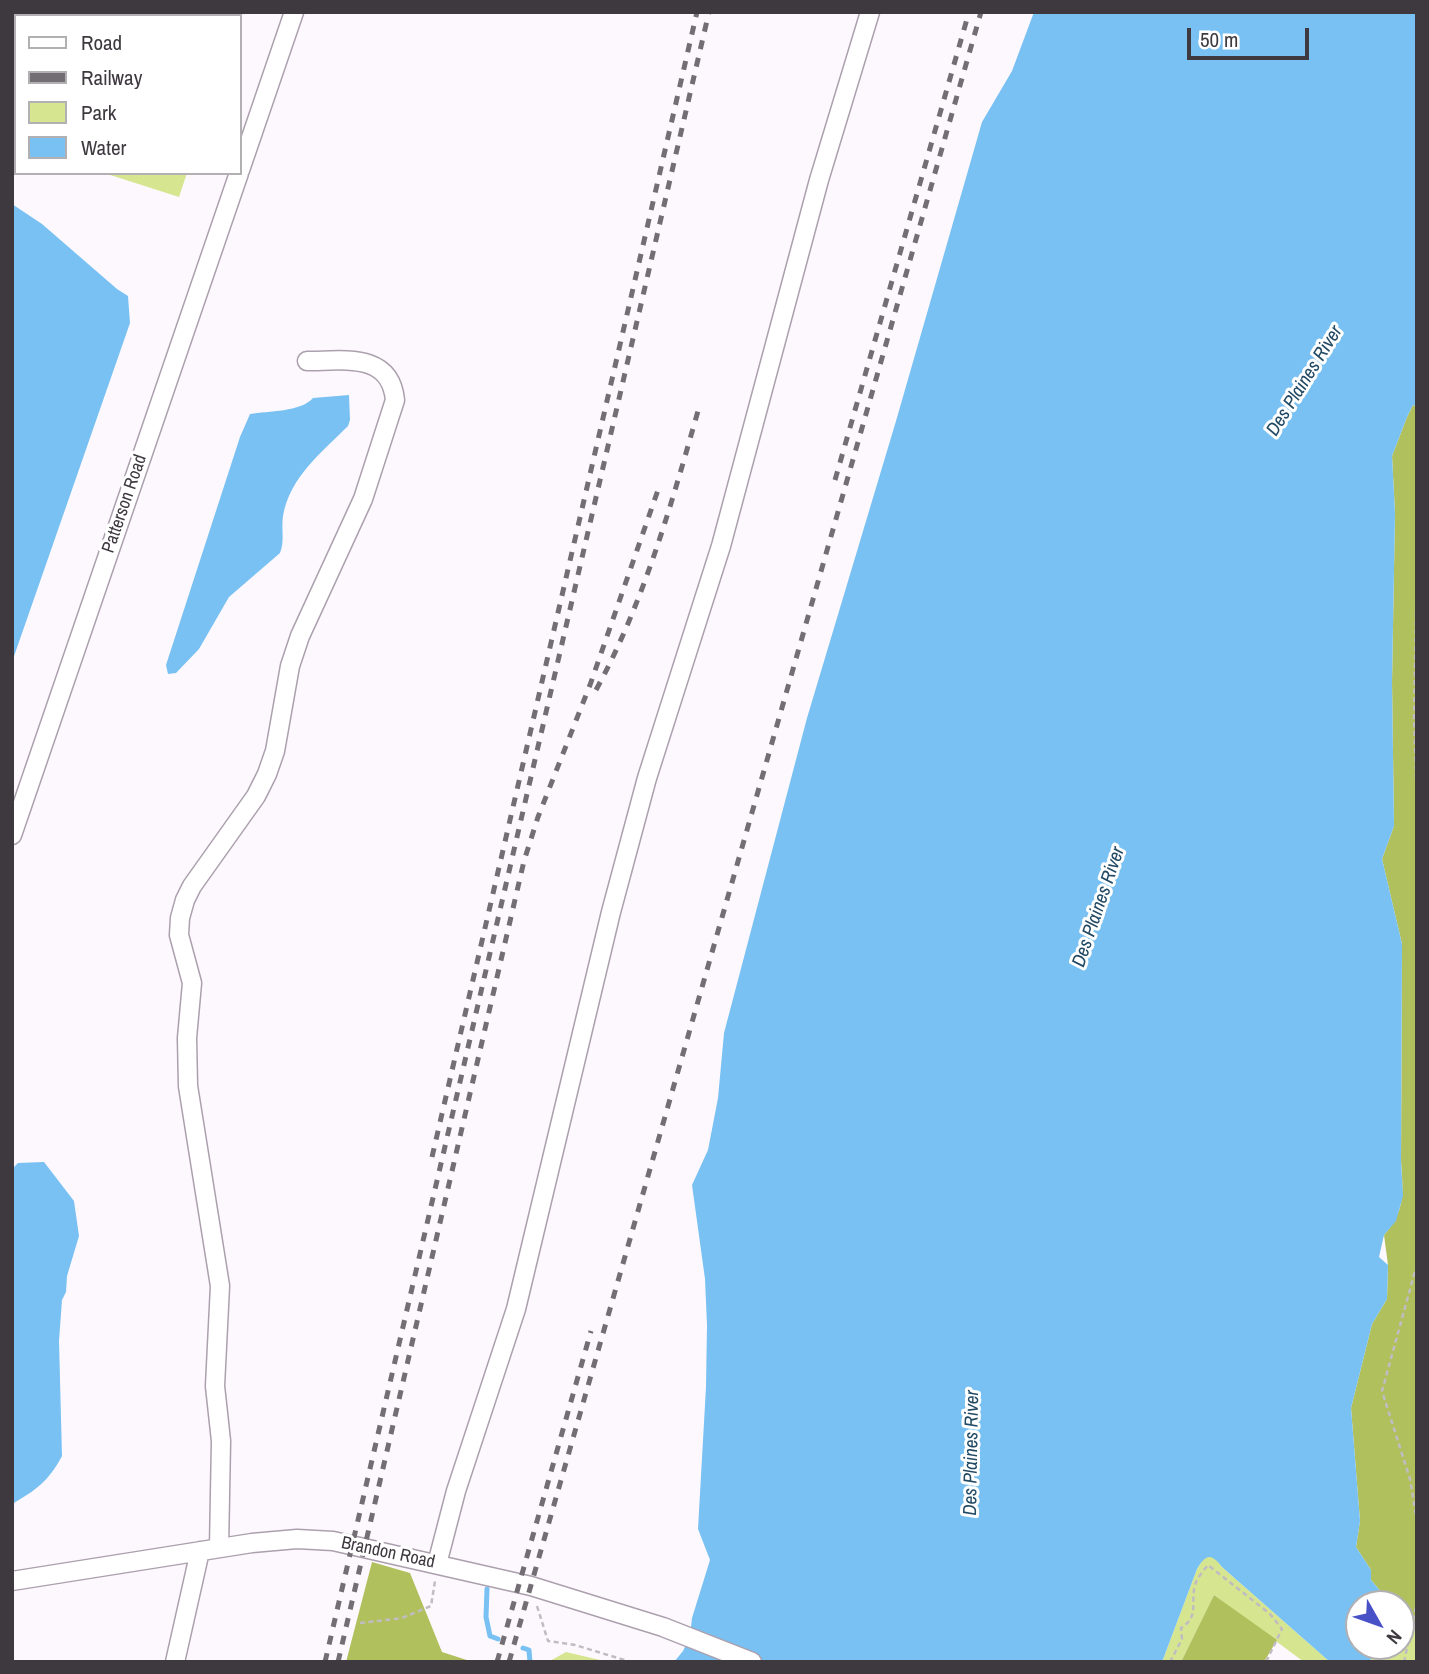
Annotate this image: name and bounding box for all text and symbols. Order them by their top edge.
legend [14,14,242,175]
scale bar [1191,14,1314,58]
text: 50 m [1200,25,1238,54]
text: Road [81,28,122,57]
text: Railway [81,63,142,92]
text: Park [81,98,116,127]
text: Water [81,133,126,162]
water label: Des Plaines River [1262,322,1348,440]
street label: Patterson Road [98,452,152,556]
water label: Des Plaines River [1068,844,1130,970]
water label: Des Plaines River [960,1390,984,1516]
street label: Brandon Road [339,1533,437,1573]
north arrow [1345,1590,1415,1660]
text: N [1381,1625,1408,1650]

